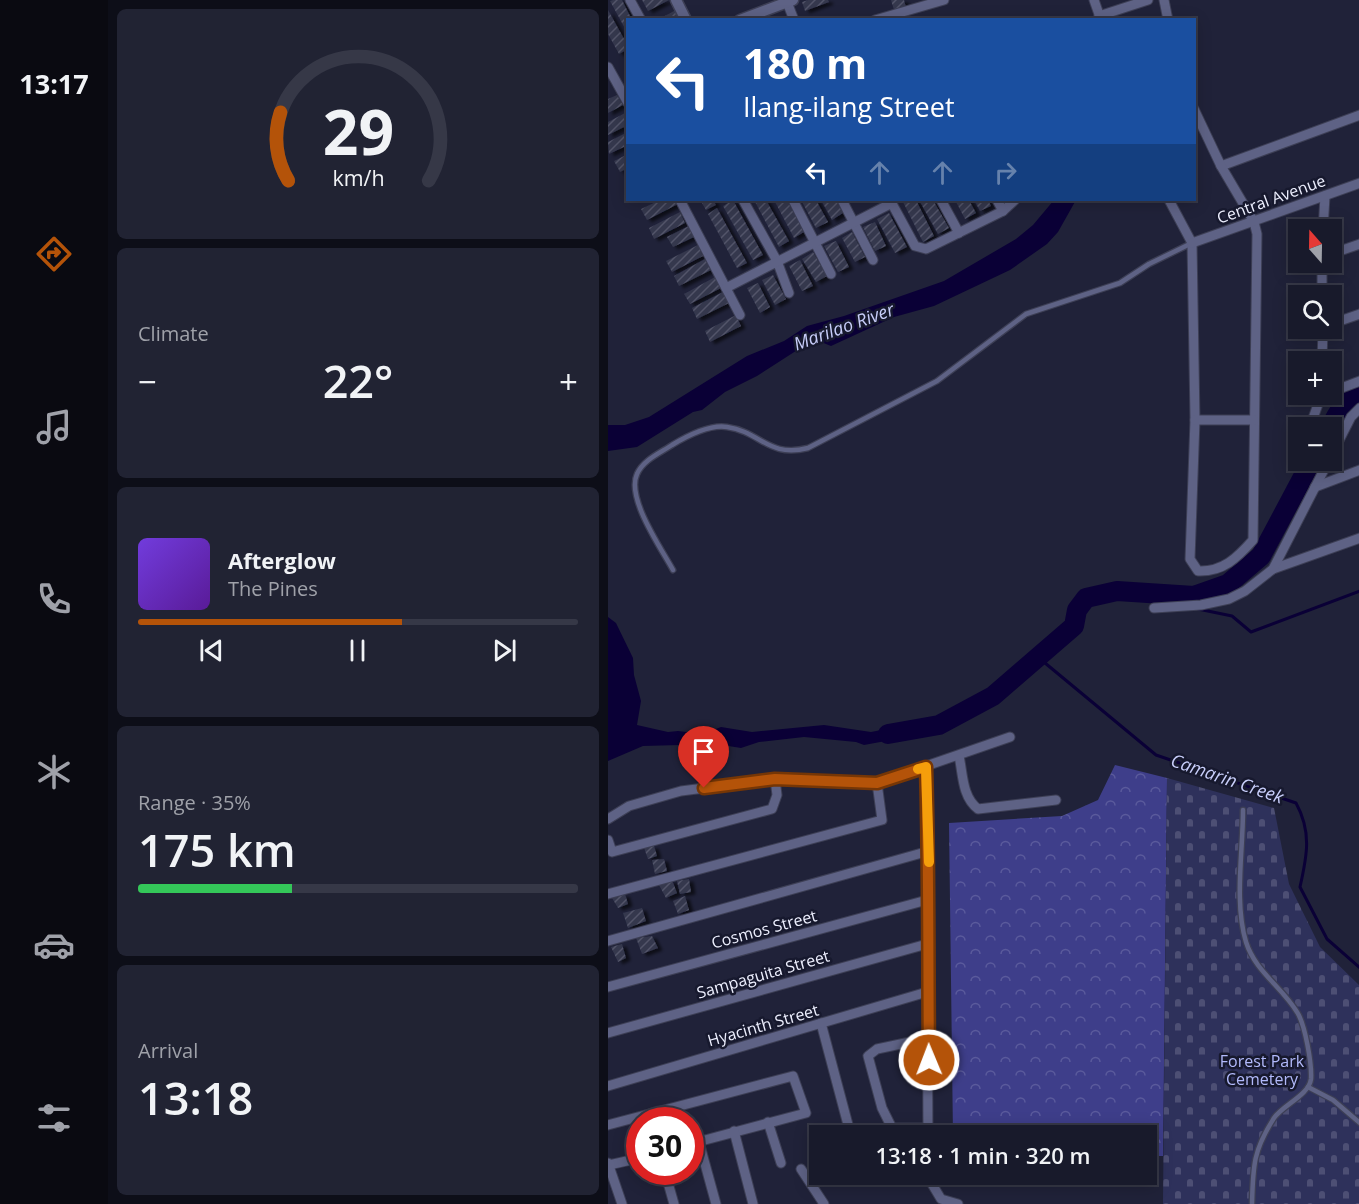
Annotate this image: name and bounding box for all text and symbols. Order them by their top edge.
text: 180 m [743,34,867,91]
icon: left [644,42,722,120]
text: 13:17 [19,65,89,102]
text: 29 [322,88,394,173]
text: Ilang-ilang Street [743,88,955,125]
icon: left [800,156,833,189]
icon: ahead [863,156,896,189]
icon: ahead [926,156,959,189]
icon: right [989,156,1022,189]
text: km/h [332,163,384,192]
street label: Central Avenue [1214,169,1328,229]
north arrow [1288,219,1342,273]
map controls [1288,219,1342,471]
icon: directions [33,233,75,275]
button: search [1288,285,1342,339]
water label: Marilao River [790,296,898,355]
text: Climate [138,320,209,347]
text: 22° [323,350,393,411]
button: + [1288,351,1342,405]
text: − [138,359,157,404]
text: + [559,359,578,404]
icon: music [33,406,75,448]
button: − [1288,417,1342,471]
text: Afterglow [228,545,336,575]
text: The Pines [228,575,318,602]
icon: phone [33,578,75,620]
icon: previous [195,634,228,667]
icon: pause [341,634,374,667]
icon: next [488,634,521,667]
pin [678,726,729,788]
icon: arrive [687,735,720,768]
water label: Camarin Creek [1168,748,1288,809]
icon: climate [33,751,75,793]
text: Range · 35% [138,789,251,816]
text: 175 km [138,819,296,880]
street label: Cosmos Street [709,904,819,954]
icon: car [33,924,75,966]
street label: Sampaguita Street [694,944,832,1003]
street label: Hyacinth Street [705,999,821,1051]
position arrow [897,1028,961,1092]
text: Arrival [138,1037,198,1064]
park label: Forest Park Cemetery [1220,1050,1305,1090]
text: 13:18 [138,1067,253,1128]
icon: filters [33,1097,75,1139]
speed limit sign: 30 [626,1107,704,1185]
text: 13:18 · 1 min · 320 m [875,1140,1091,1170]

